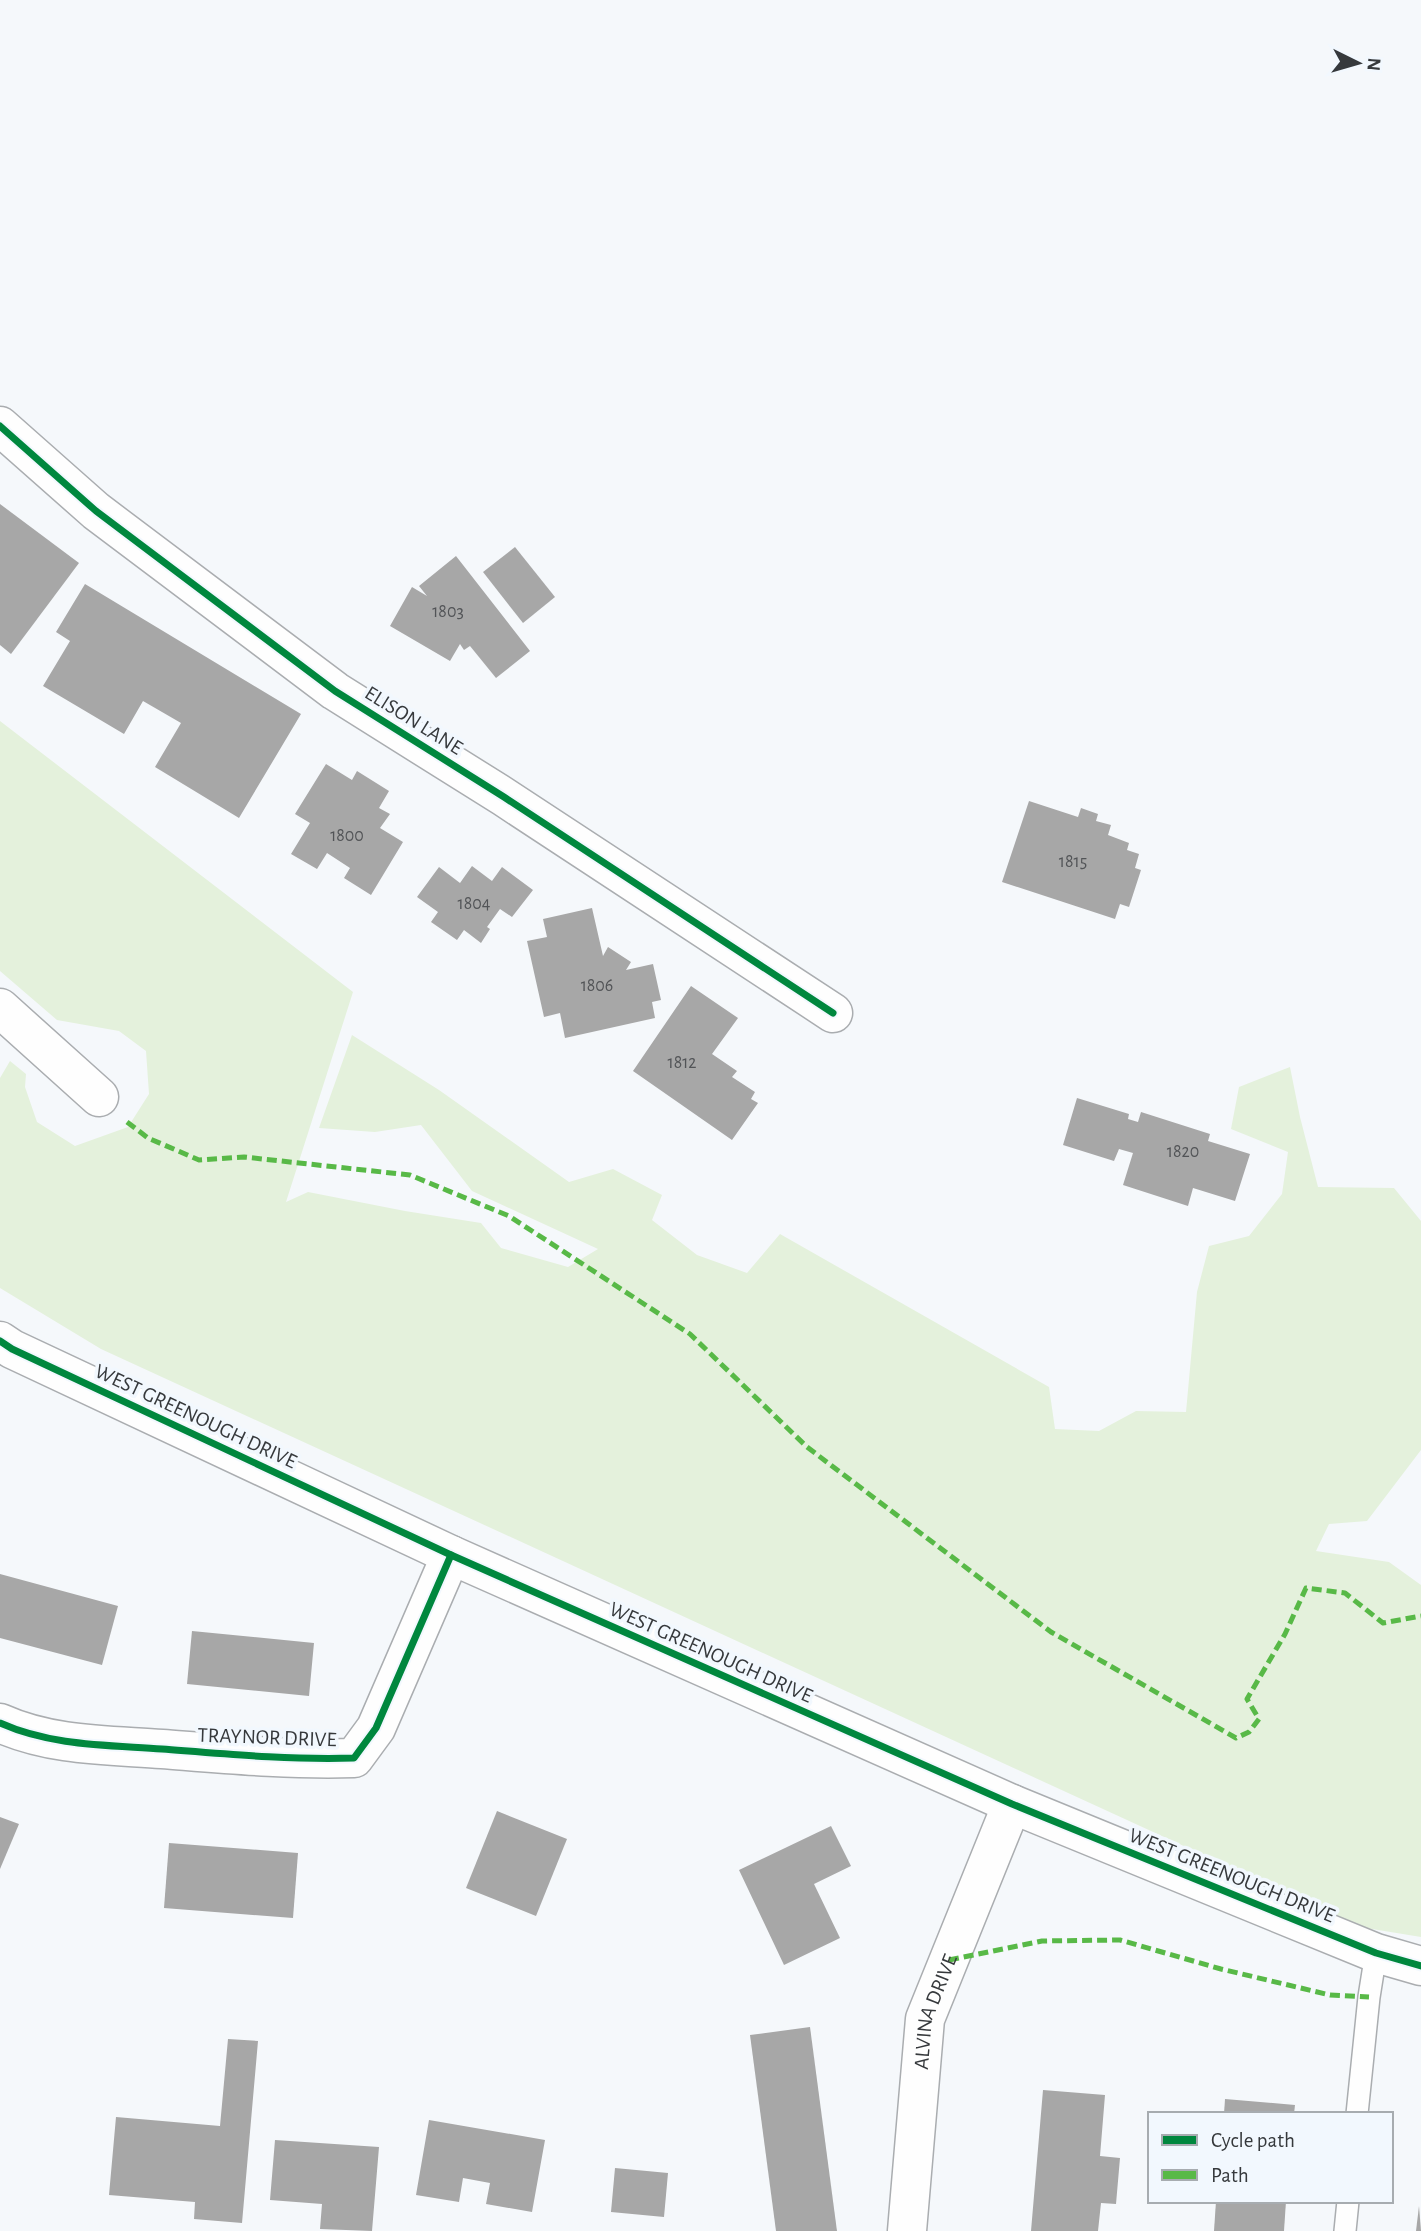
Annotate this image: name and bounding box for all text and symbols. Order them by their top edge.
north arrow [1323,28,1393,98]
text: N [1363,57,1383,72]
house number: 1803 [432,603,464,621]
street label: ELISON LANE [361,682,466,759]
house number: 1800 [330,827,364,845]
house number: 1815 [1059,853,1087,871]
house number: 1804 [458,895,491,913]
house number: 1806 [581,977,613,995]
house number: 1812 [667,1054,697,1072]
house number: 1820 [1167,1143,1199,1161]
street label: WEST GREENOUGH DRIVE [92,1360,300,1472]
street label: WEST GREENOUGH DRIVE [606,1598,816,1707]
street label: TRAYNOR DRIVE [197,1725,337,1750]
street label: WEST GREENOUGH DRIVE [1126,1825,1338,1926]
street label: ALVINA DRIVE [911,1951,961,2070]
legend [1148,2112,1393,2203]
text: Cycle path [1211,2130,1295,2151]
text: Path [1211,2165,1249,2186]

